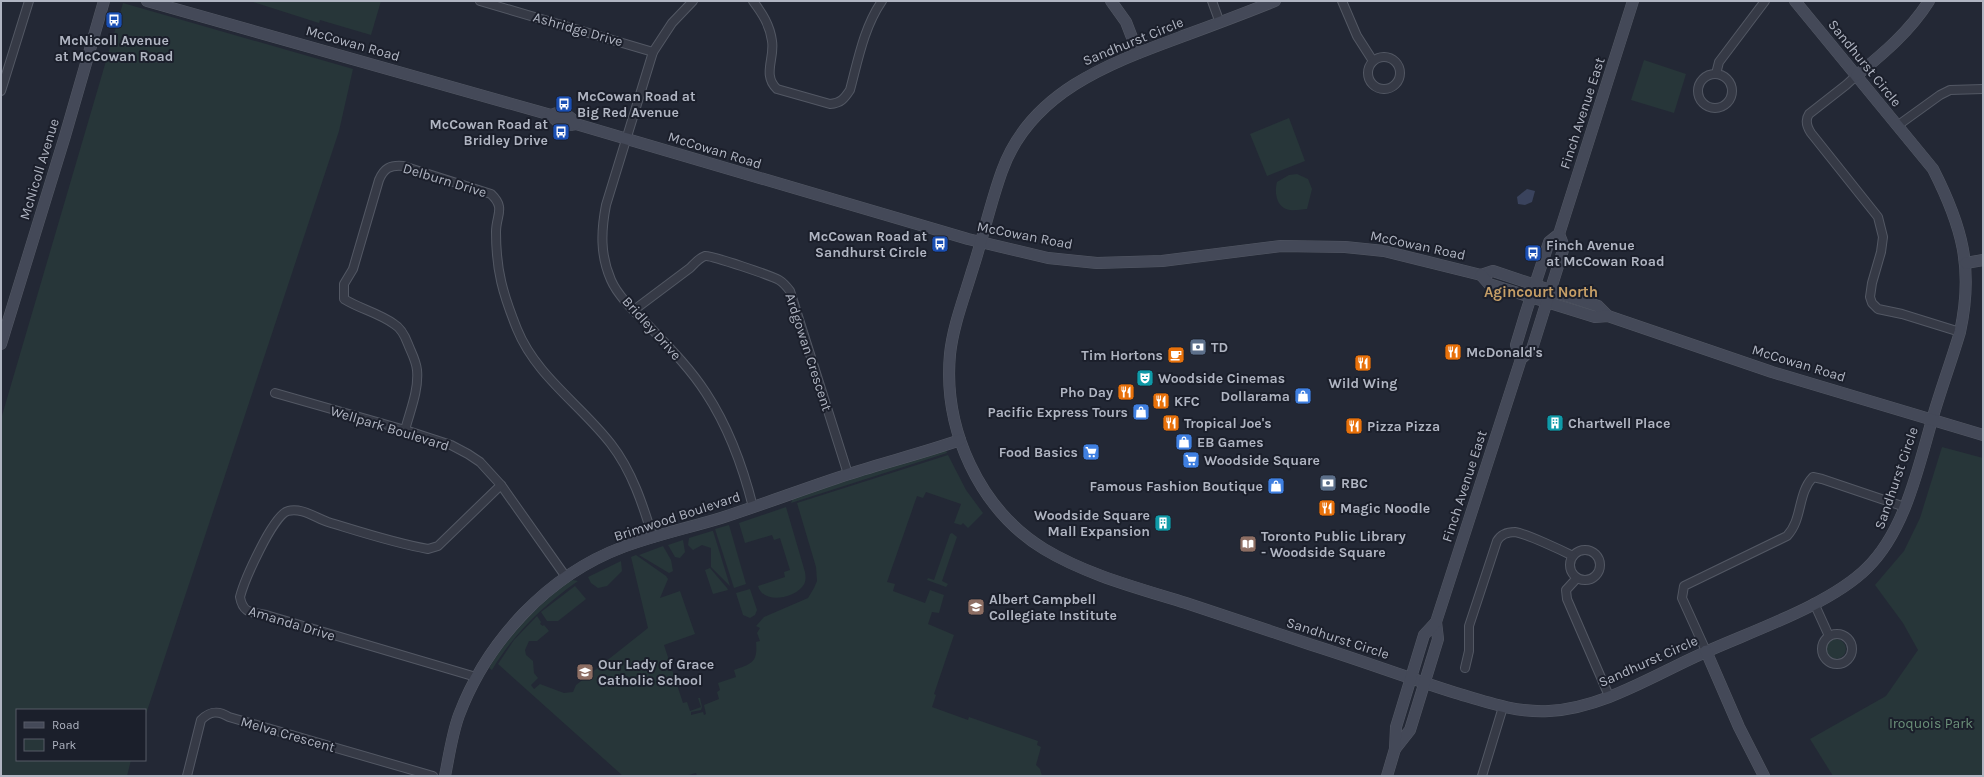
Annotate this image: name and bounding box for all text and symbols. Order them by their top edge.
street label: Ashridge Drive [531,9,625,50]
bus stop icon: McNicoll Avenue at McCowan Road [104,10,124,30]
street label: Sandhurst Circle [1080,14,1186,69]
street label: Sandhurst Circle [1824,16,1905,110]
street label: McCowan Road [304,22,402,65]
place label: McNicoll Avenue at McCowan Road [55,32,173,65]
street label: Finch Avenue East [1556,55,1609,171]
place label: McCowan Road at Big Red Avenue [577,88,696,121]
bus stop icon: McCowan Road at Big Red Avenue [554,94,574,114]
street label: McNicoll Avenue [16,116,63,222]
place label: McCowan Road at Bridley Drive [430,116,548,149]
bus stop icon: McCowan Road at Bridley Drive [551,122,571,142]
street label: McCowan Road [666,128,764,173]
street label: Delburn Drive [401,160,489,201]
street label: McCowan Road [976,218,1074,253]
street label: McCowan Road [1369,227,1467,264]
place label: McCowan Road at Sandhurst Circle [809,228,927,261]
bus stop icon: McCowan Road at Sandhurst Circle [930,234,950,254]
place label: Finch Avenue at McCowan Road [1546,237,1665,270]
bus stop icon: Finch Avenue at McCowan Road [1523,243,1543,263]
district label: Agincourt North [1484,283,1598,301]
street label: Ardgowan Crescent [781,291,836,413]
street label: Bridley Drive [619,293,685,364]
bank icon: TD [1188,337,1208,357]
place label: TD [1211,339,1228,356]
street label: McCowan Road [1750,341,1848,386]
restaurant icon: McDonald's [1443,342,1463,362]
place label: McDonald's [1466,344,1543,361]
cafe icon: Tim Hortons [1166,345,1186,365]
place label: Tim Hortons [1081,347,1163,364]
restaurant icon: Wild Wing [1353,353,1373,373]
theatre icon: Woodside Cinemas [1135,368,1155,388]
place label: Woodside Cinemas [1158,370,1285,387]
place label: Wild Wing [1329,375,1397,392]
restaurant icon: Pho Day [1116,382,1136,402]
place label: Pho Day [1060,384,1113,401]
shop icon: Dollarama [1293,386,1313,406]
place label: Dollarama [1221,388,1290,405]
restaurant icon: KFC [1151,391,1171,411]
place label: KFC [1174,393,1200,410]
street label: Wellpark Boulevard [328,402,451,455]
shop icon: Pacific Express Tours [1131,402,1151,422]
place label: Pacific Express Tours [988,404,1128,421]
restaurant icon: Tropical Joe's [1161,413,1181,433]
building icon: Chartwell Place [1545,413,1565,433]
place label: Tropical Joe's [1184,415,1272,432]
place label: Chartwell Place [1568,415,1670,432]
restaurant icon: Pizza Pizza [1344,416,1364,436]
place label: Pizza Pizza [1367,418,1440,435]
street label: Sandhurst Circle [1871,425,1922,532]
street label: Finch Avenue East [1438,428,1491,544]
shop icon: EB Games [1174,432,1194,452]
place label: EB Games [1197,434,1264,451]
supermarket icon: Food Basics [1081,442,1101,462]
place label: Food Basics [999,444,1078,461]
supermarket icon: Woodside Square [1181,450,1201,470]
place label: Woodside Square [1204,452,1320,469]
bank icon: RBC [1318,473,1338,493]
place label: RBC [1341,475,1368,492]
shop icon: Famous Fashion Boutique [1266,476,1286,496]
place label: Famous Fashion Boutique [1090,478,1263,495]
street label: Brimwood Boulevard [612,488,743,545]
restaurant icon: Magic Noodle [1317,498,1337,518]
place label: Magic Noodle [1340,500,1430,517]
place label: Woodside Square Mall Expansion [1034,507,1150,540]
building icon: Woodside Square Mall Expansion [1153,513,1173,533]
place label: Toronto Public Library - Woodside Square [1261,528,1406,561]
library icon: Toronto Public Library - Woodside Square [1238,534,1258,554]
place label: Albert Campbell Collegiate Institute [989,591,1117,624]
school or university icon: Albert Campbell Collegiate Institute [966,597,986,617]
street label: Amanda Drive [247,602,337,645]
street label: Sandhurst Circle [1284,614,1391,663]
street label: Sandhurst Circle [1596,632,1701,691]
place label: Our Lady of Grace Catholic School [598,656,714,689]
school or university icon: Our Lady of Grace Catholic School [575,662,595,682]
legend [16,709,146,761]
street label: Melva Crescent [239,713,337,756]
park label: Iroquois Park [1889,715,1973,732]
text: Road [52,718,80,732]
text: Park [52,738,77,752]

